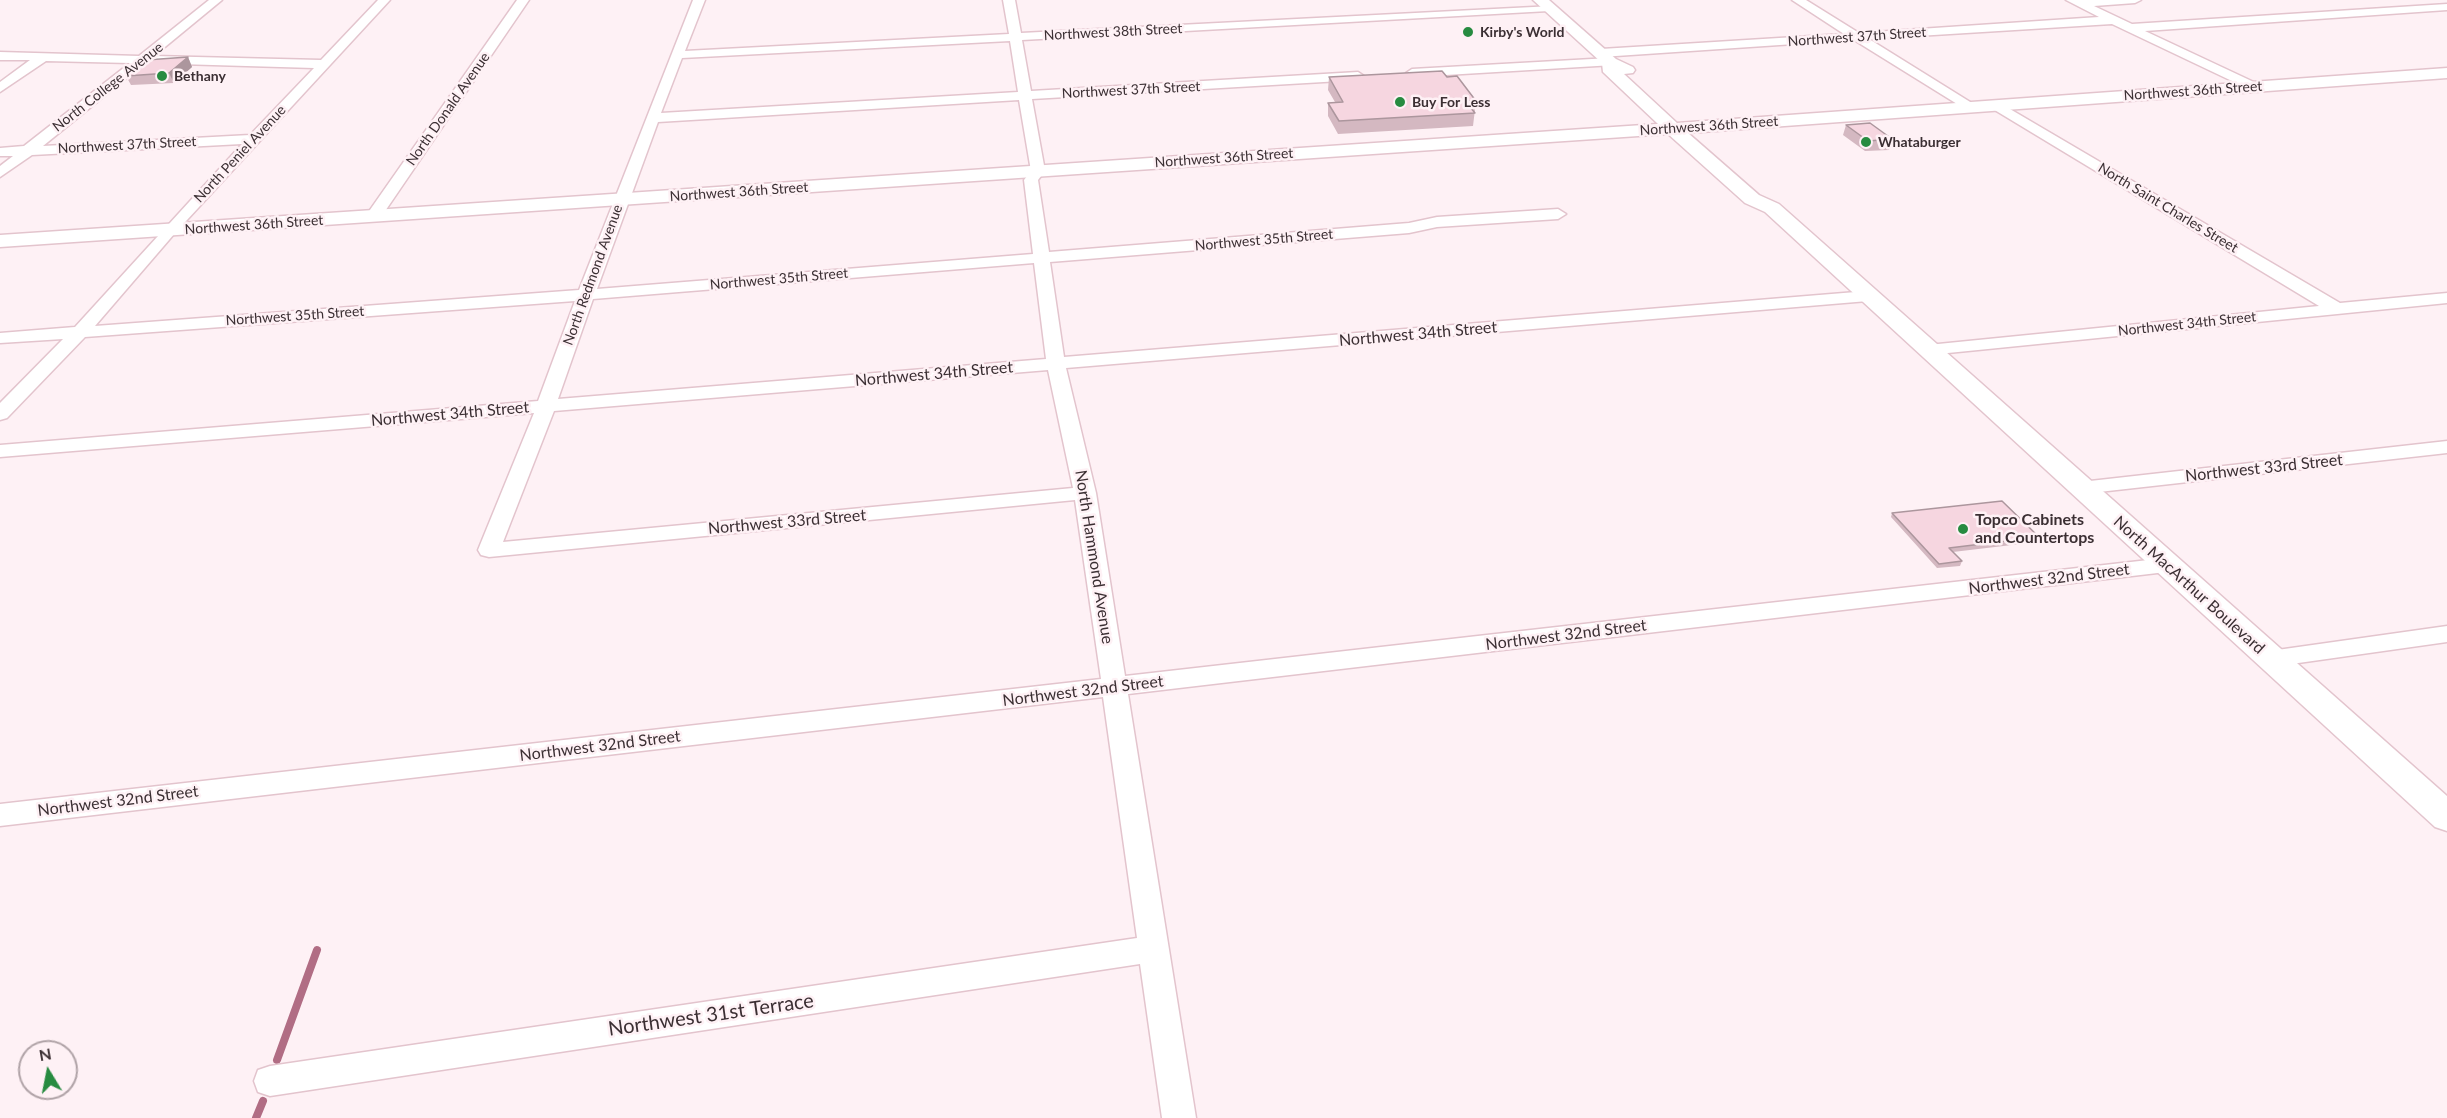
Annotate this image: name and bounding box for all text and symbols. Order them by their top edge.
street label: Northwest 38th Street [1043,20,1183,44]
place label: Kirby's World [1480,24,1564,40]
street label: Northwest 37th Street [1787,24,1927,50]
marker: Kirby's World [1461,25,1475,39]
street label: North College Avenue [49,39,167,135]
street label: North Donald Avenue [403,49,493,169]
place label: Bethany [174,68,226,84]
marker: Bethany [155,69,169,83]
street label: Northwest 37th Street [1061,78,1201,102]
street label: Northwest 36th Street [2123,78,2263,104]
place label: Buy For Less [1412,94,1490,110]
marker: Buy For Less [1393,95,1407,109]
street label: North Peniel Avenue [190,102,290,206]
street label: Northwest 36th Street [1639,113,1779,139]
street label: Northwest 37th Street [57,133,197,157]
place label: Whataburger [1878,134,1961,150]
marker: Whataburger [1859,135,1873,149]
street label: Northwest 36th Street [1154,145,1294,171]
street label: North Saint Charles Street [2095,159,2241,257]
street label: Northwest 36th Street [669,179,809,205]
street label: North Redmond Avenue [560,202,626,348]
street label: Northwest 36th Street [184,212,324,238]
street label: Northwest 35th Street [1194,226,1334,254]
street label: Northwest 35th Street [709,265,849,293]
street label: Northwest 35th Street [225,303,365,329]
street label: Northwest 34th Street [2117,308,2257,340]
street label: Northwest 34th Street [1338,318,1498,350]
street label: Northwest 34th Street [854,358,1014,390]
street label: Northwest 34th Street [370,398,530,430]
street label: Northwest 33rd Street [2184,450,2344,486]
street label: North Hammond Avenue [1071,469,1117,645]
street label: Northwest 33rd Street [707,506,867,538]
place label: Topco Cabinets and Countertops [1975,510,2094,548]
street label: North MacArthur Boulevard [2109,512,2269,658]
marker: Topco Cabinets and Countertops [1956,522,1970,536]
street label: Northwest 32nd Street [1968,560,2130,598]
street label: Northwest 32nd Street [1485,616,1647,654]
street label: Northwest 32nd Street [1002,672,1164,710]
street label: Northwest 32nd Street [519,727,681,765]
street label: Northwest 32nd Street [37,782,199,820]
street label: Northwest 31st Terrace [607,989,815,1041]
north arrow [18,1040,78,1100]
text: N [37,1043,53,1064]

